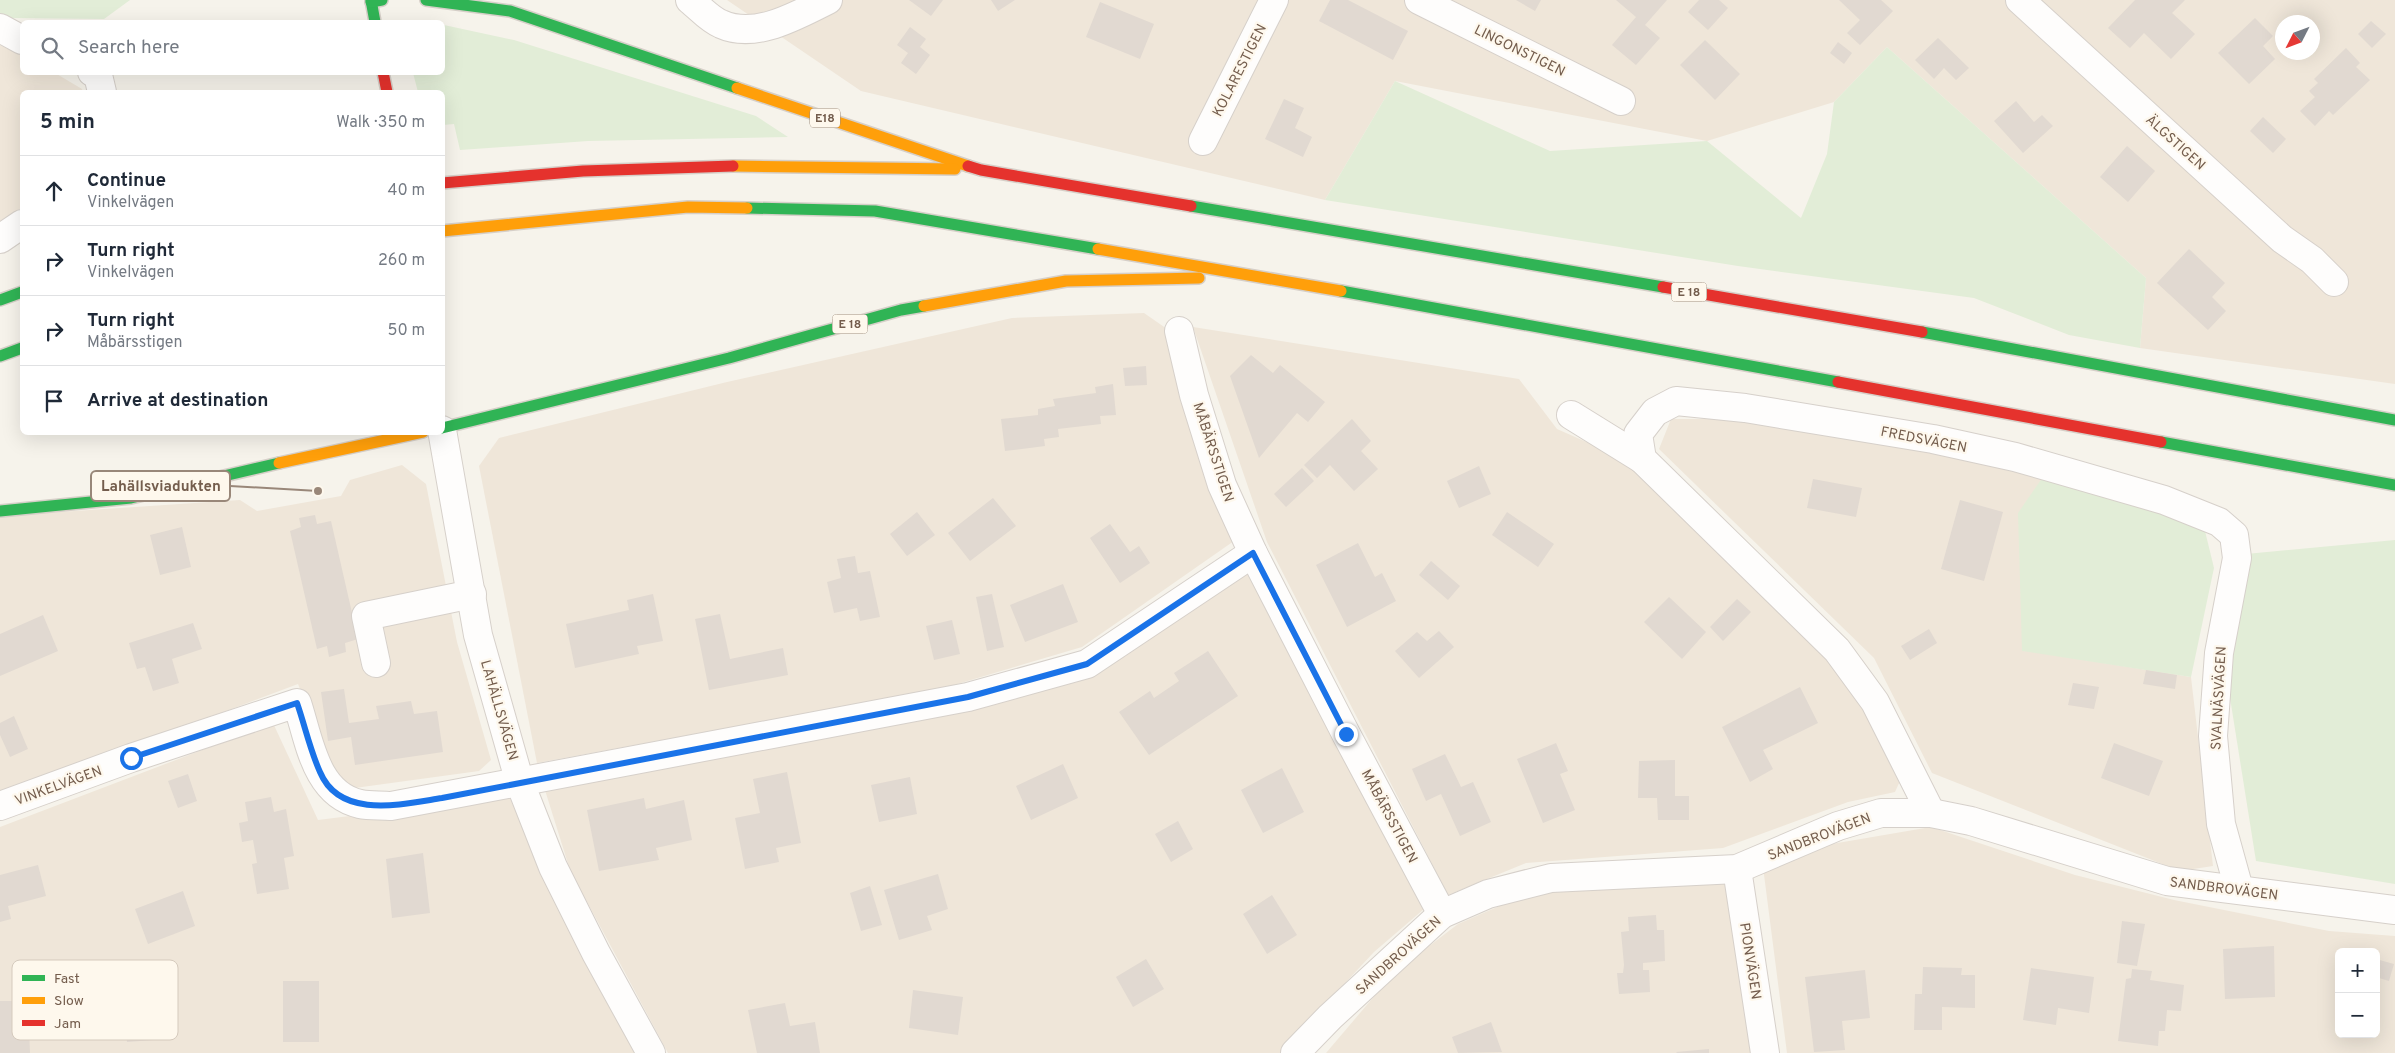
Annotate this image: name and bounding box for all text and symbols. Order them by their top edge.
north arrow [2275,15,2320,60]
search box [20,20,445,75]
street label: KOLARESTIGEN [1210,22,1271,120]
street label: LINGONSTIGEN [1471,22,1568,81]
icon: search [38,34,66,62]
text: Search here [78,36,180,60]
text: 5 min [40,109,95,136]
road number: E18 [810,109,840,128]
street label: ÄLGSTIGEN [2142,111,2209,174]
text: Walk · 350 m [336,113,425,133]
text: Continue [87,169,166,193]
icon: ahead [40,177,68,205]
text: 40 m [387,181,425,201]
text: Vinkelvägen [87,193,174,213]
text: Turn right [87,239,175,263]
icon: right [40,247,68,275]
text: 260 m [378,251,425,271]
text: Vinkelvägen [87,263,174,283]
road number: E 18 [1672,282,1706,302]
text: Turn right [87,309,175,333]
road number: E 18 [832,314,868,334]
icon: right [40,317,68,345]
text: 50 m [388,321,425,341]
text: Måbärsstigen [87,333,183,353]
icon: arrive [40,387,68,415]
text: Arrive at destination [87,389,268,413]
street label: MÅBÄRSSTIGEN [1188,400,1238,504]
street label: FREDSVÄGEN [1879,423,1968,457]
callout: Lahällsviadukten [91,471,230,501]
text: Lahällsviadukten [101,478,221,497]
street label: SVALNÄSVÄGEN [2207,646,2231,751]
street label: LAHÄLLSVÄGEN [476,658,522,763]
route end [1335,723,1358,746]
route start [120,747,143,770]
street label: VINKELVÄGEN [12,762,104,810]
street label: MÅBÄRSSTIGEN [1357,766,1421,866]
street label: SANDBROVÄGEN [1765,809,1874,865]
street label: SANDBROVÄGEN [2169,873,2279,905]
street label: SANDBROVÄGEN [1352,913,1445,999]
street label: PIONVÄGEN [1735,922,1765,1001]
map controls [2335,948,2380,1038]
button: + [2335,948,2380,993]
legend [12,960,178,1040]
text: Fast [54,971,80,988]
text: Slow [54,993,84,1010]
button: − [2335,993,2380,1038]
text: Jam [54,1016,81,1033]

